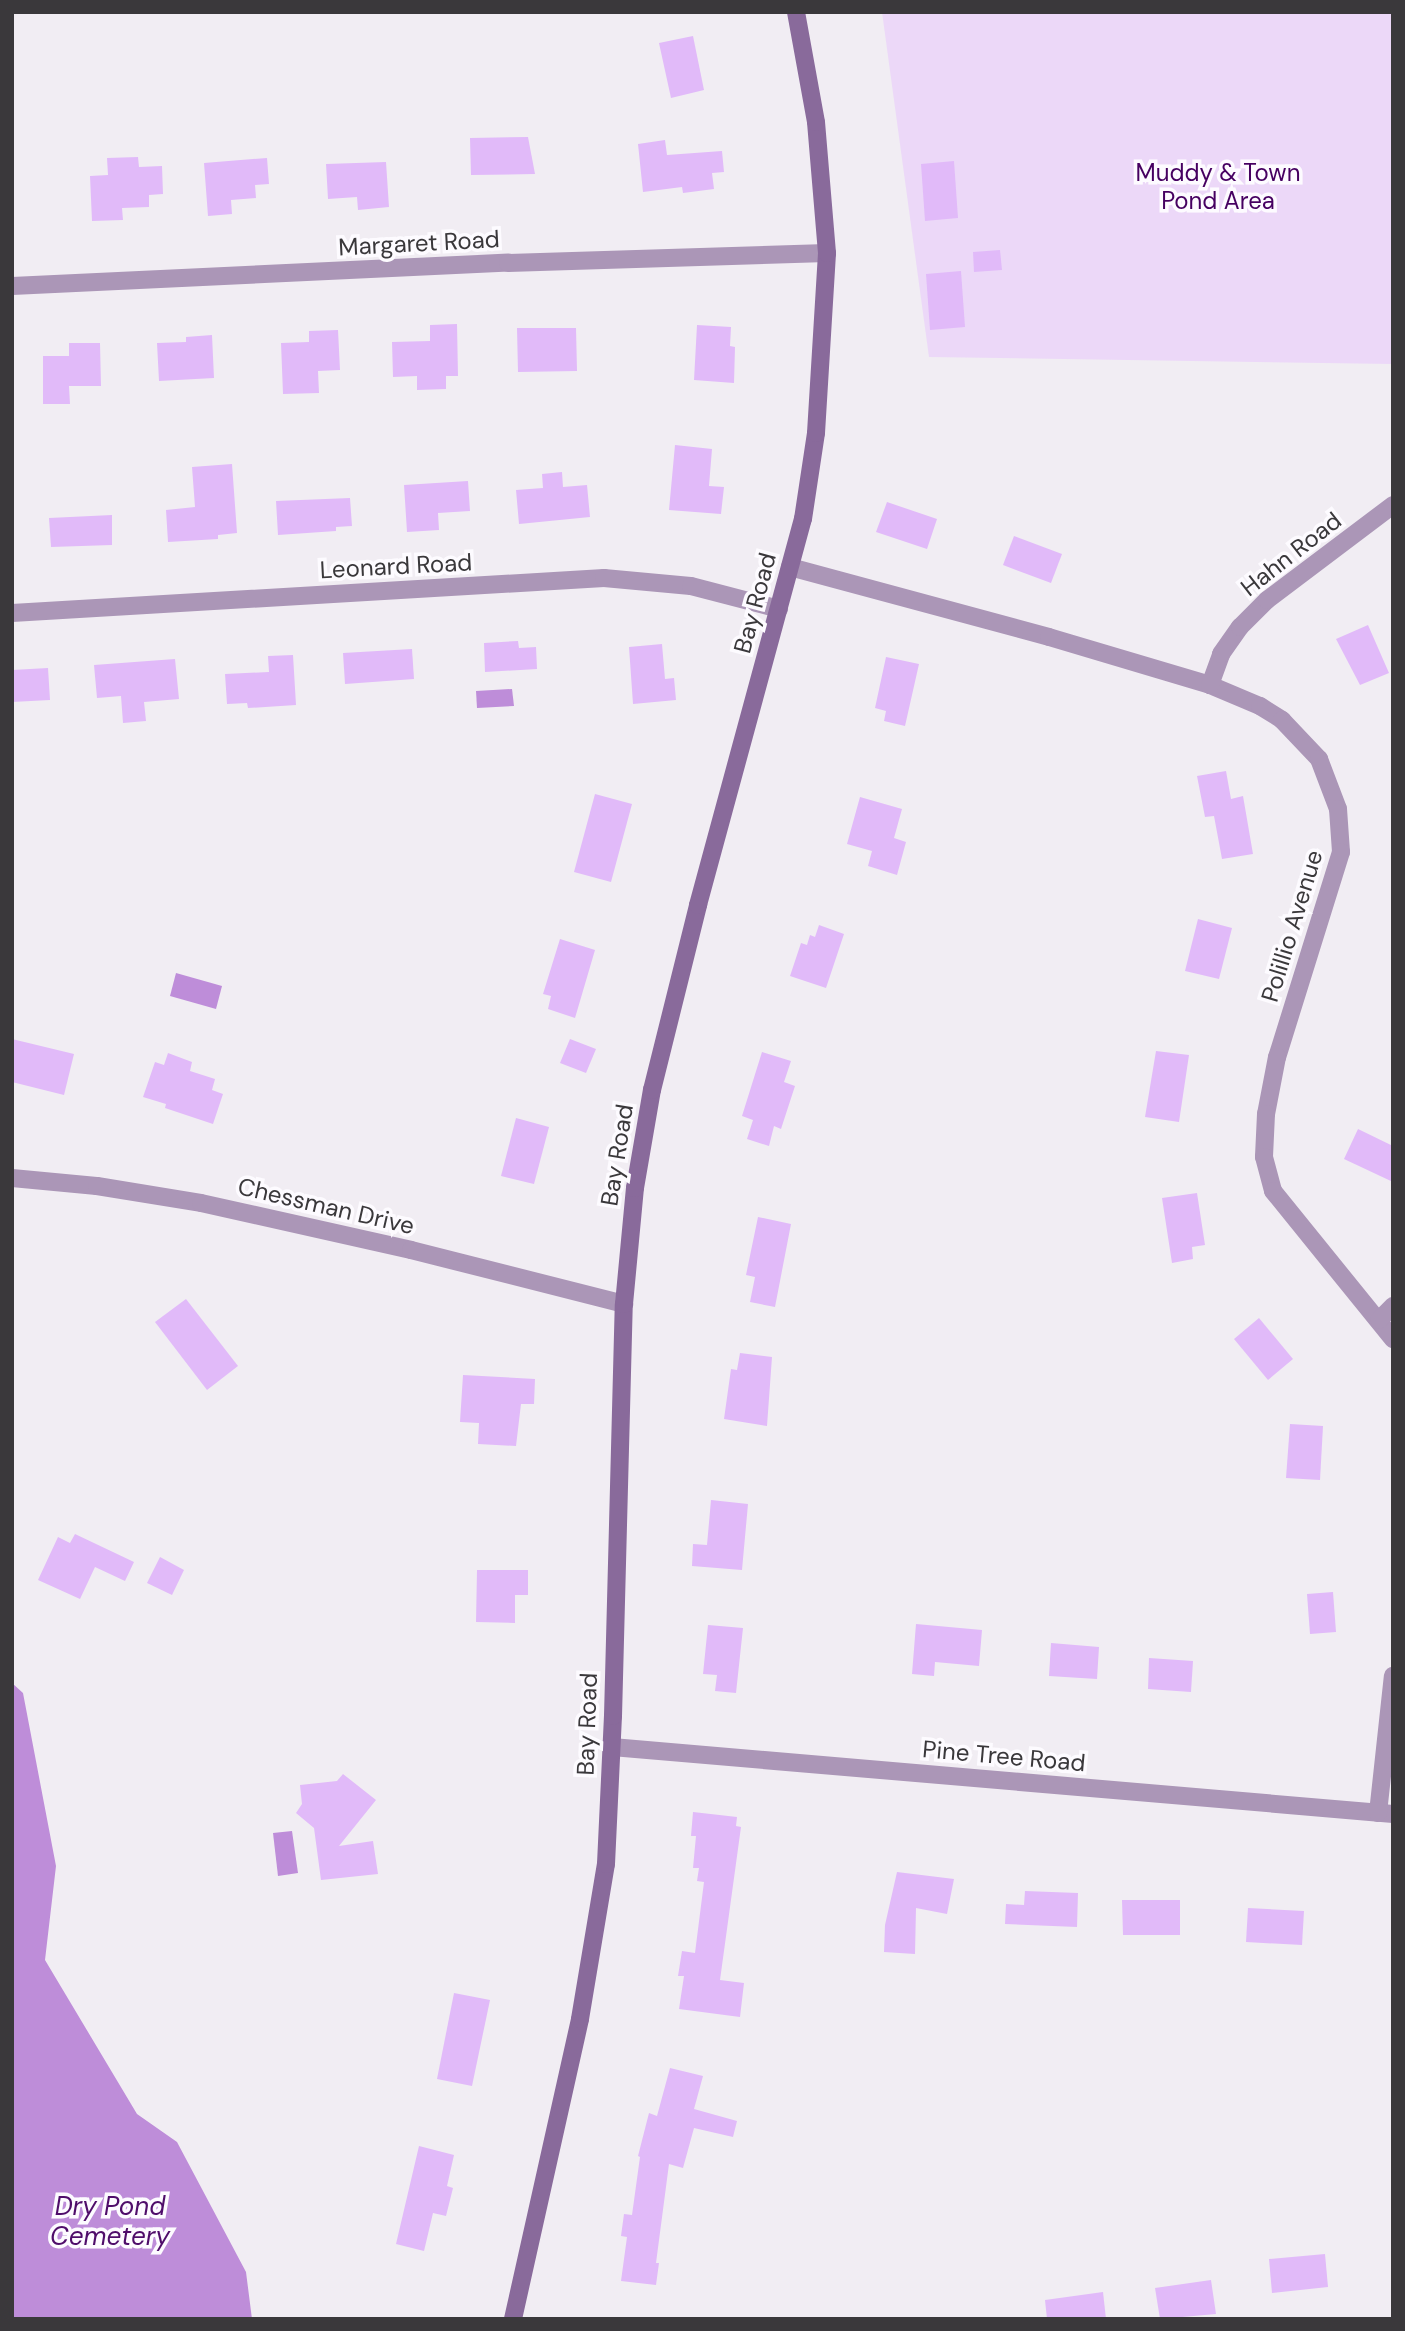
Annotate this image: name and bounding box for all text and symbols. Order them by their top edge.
park label: Muddy & Town Pond Area [1136,159,1300,215]
street label: Margaret Road [338,224,500,262]
street label: Hahn Road [1235,506,1347,602]
street label: Leonard Road [319,548,473,584]
street label: Bay Road [728,550,782,656]
street label: Polillio Avenue [1255,847,1329,1005]
street label: Bay Road [595,1102,639,1208]
street label: Chessman Drive [235,1172,417,1240]
street label: Bay Road [571,1672,603,1776]
street label: Pine Tree Road [921,1735,1087,1777]
water label: Dry Pond Cemetery [50,2191,170,2252]

